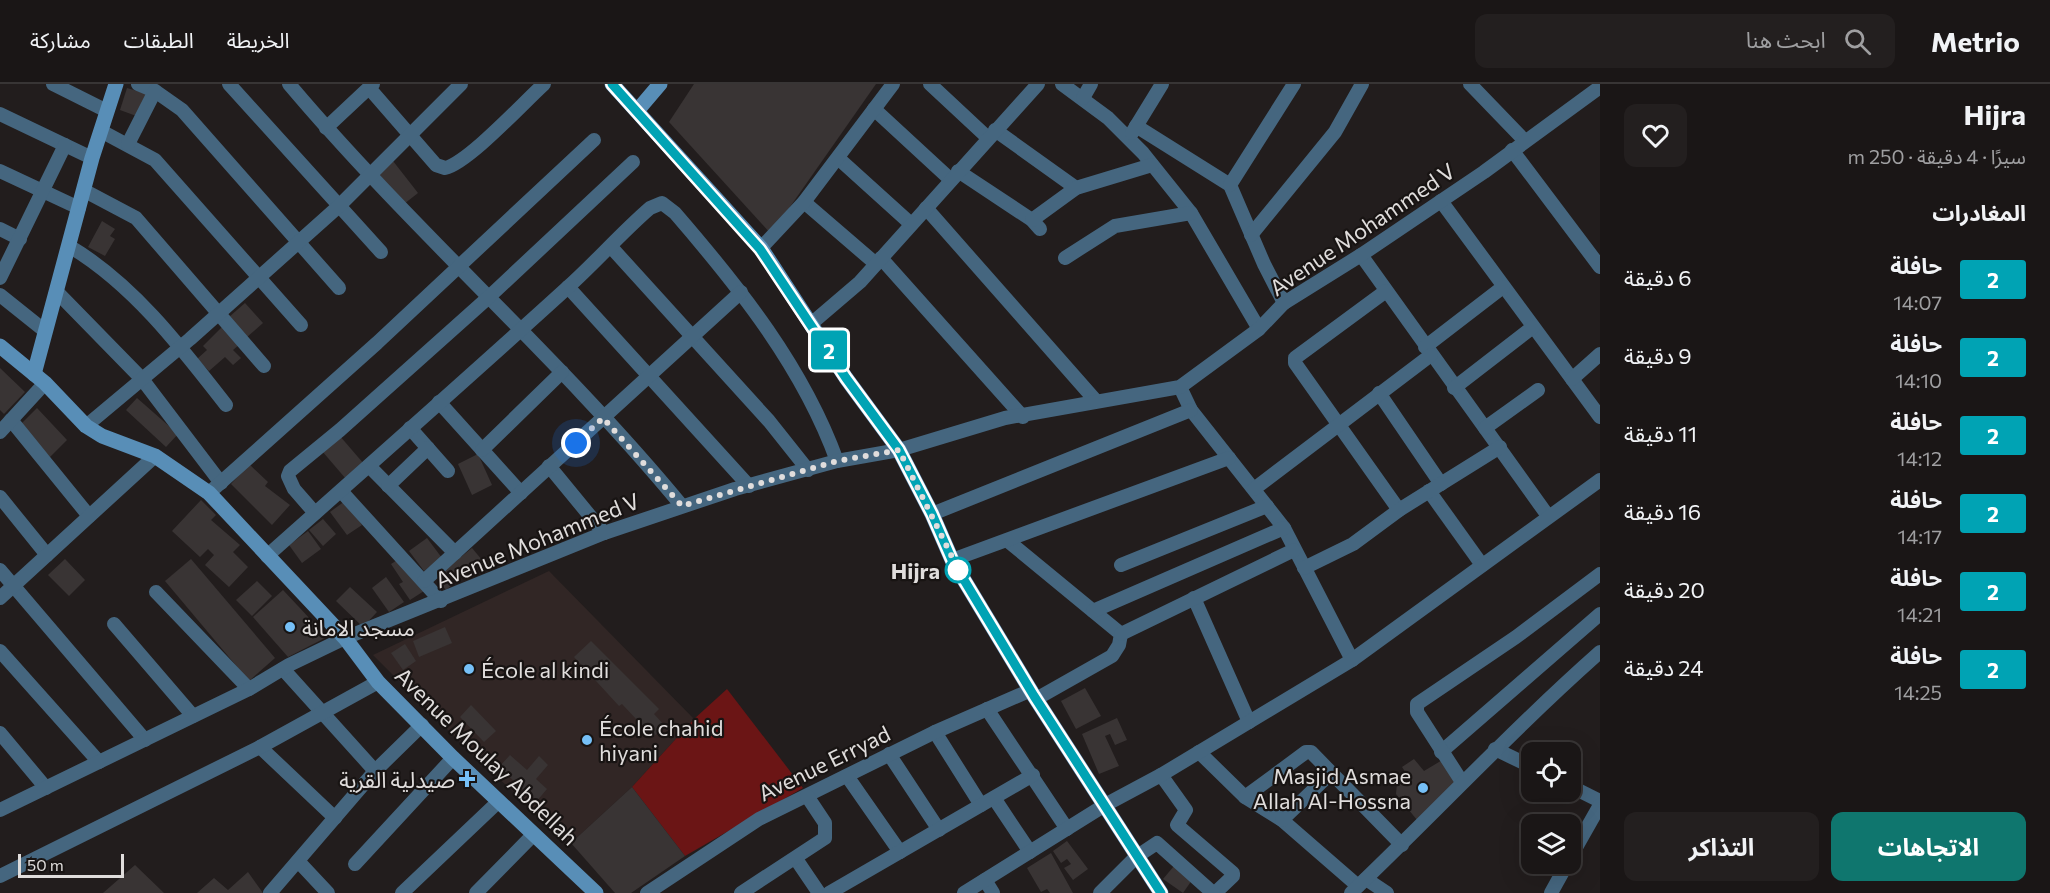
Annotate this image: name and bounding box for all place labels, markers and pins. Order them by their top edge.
place label: Hijra [891,557,940,584]
marker: Hijra [945,557,971,583]
place label: مسجد الامانة [302,614,415,641]
marker: مسجد الامانة [283,620,297,634]
place label: École al kindi [481,656,609,683]
marker: École al kindi [462,662,476,676]
place label: École chahid hiyani [599,714,723,766]
marker: École chahid hiyani [580,733,594,747]
place label: Masjid Asmae Allah Al-Hossna [1253,762,1411,814]
place label: صيدلية القرية [339,766,455,793]
marker: صيدلية القرية [460,772,474,786]
marker: Masjid Asmae Allah Al-Hossna [1416,781,1430,795]

